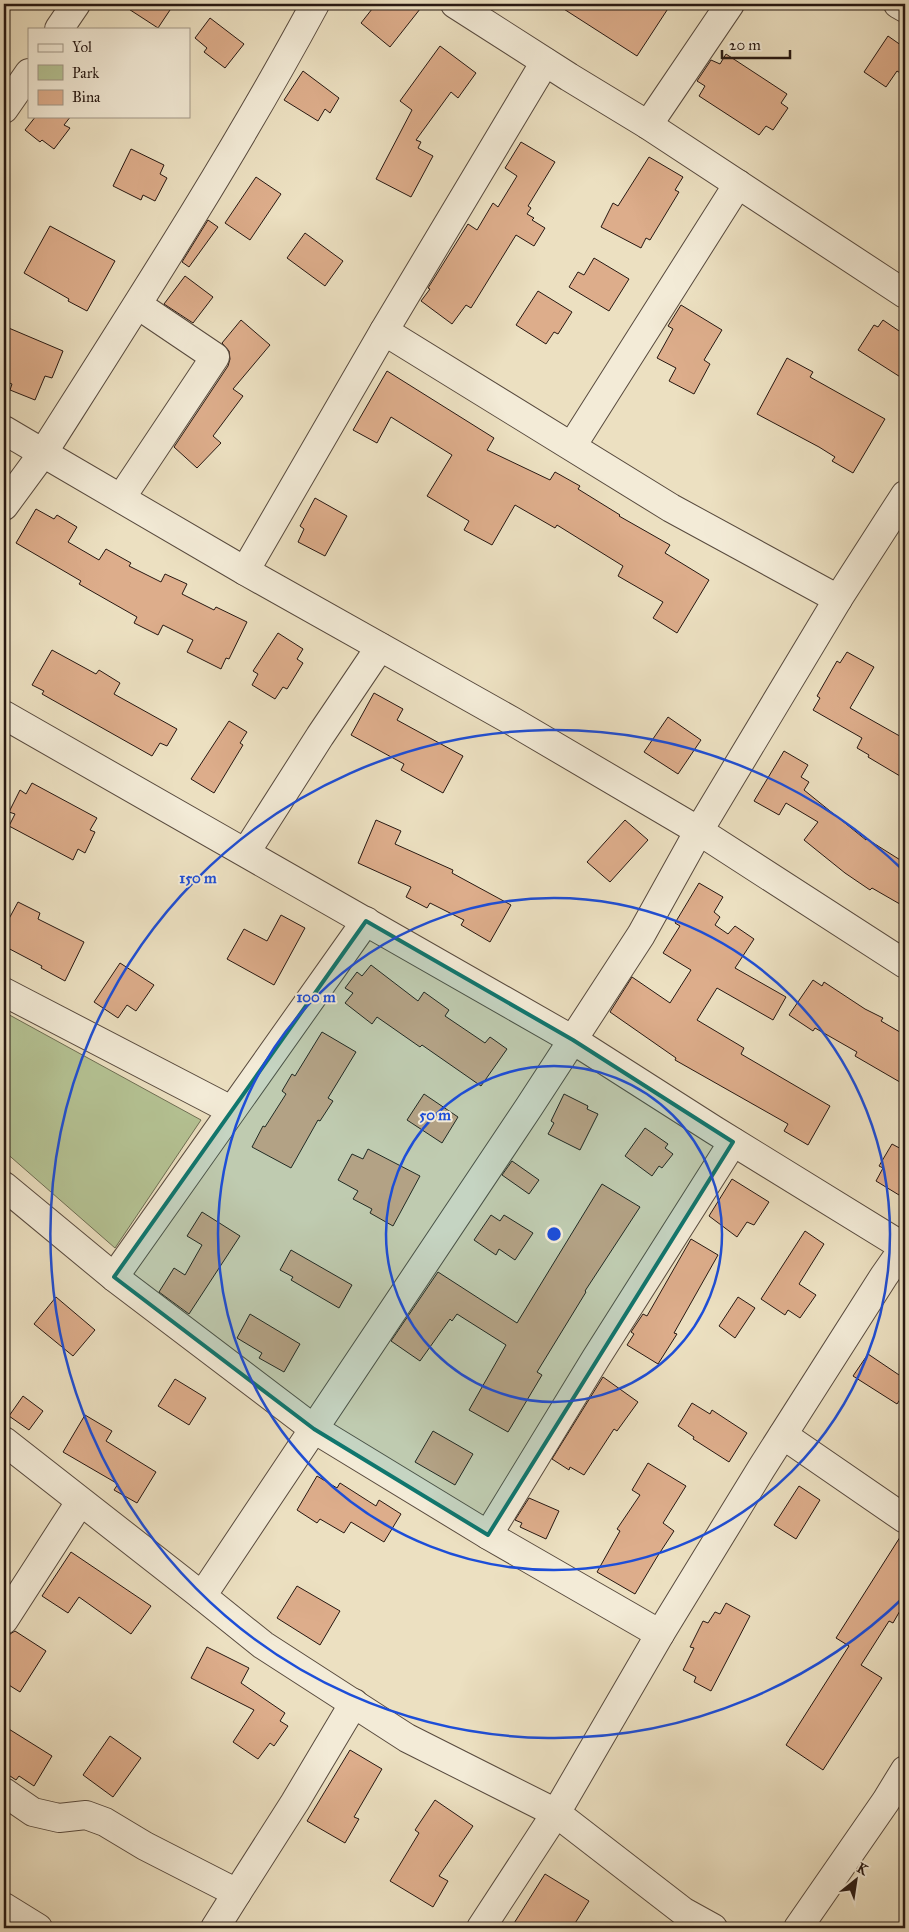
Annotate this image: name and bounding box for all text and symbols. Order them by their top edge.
legend [28,28,190,118]
scale bar [722,28,789,60]
text: 20 m [729,36,761,54]
text: Yol [72,38,93,56]
text: Park [72,64,99,82]
text: Bina [72,88,101,106]
text: 150 m [179,869,217,887]
text: 100 m [296,988,336,1006]
text: 50 m [419,1106,451,1124]
centre of rings [545,1225,563,1243]
north arrow [832,1854,882,1904]
text: K [854,1859,872,1880]

